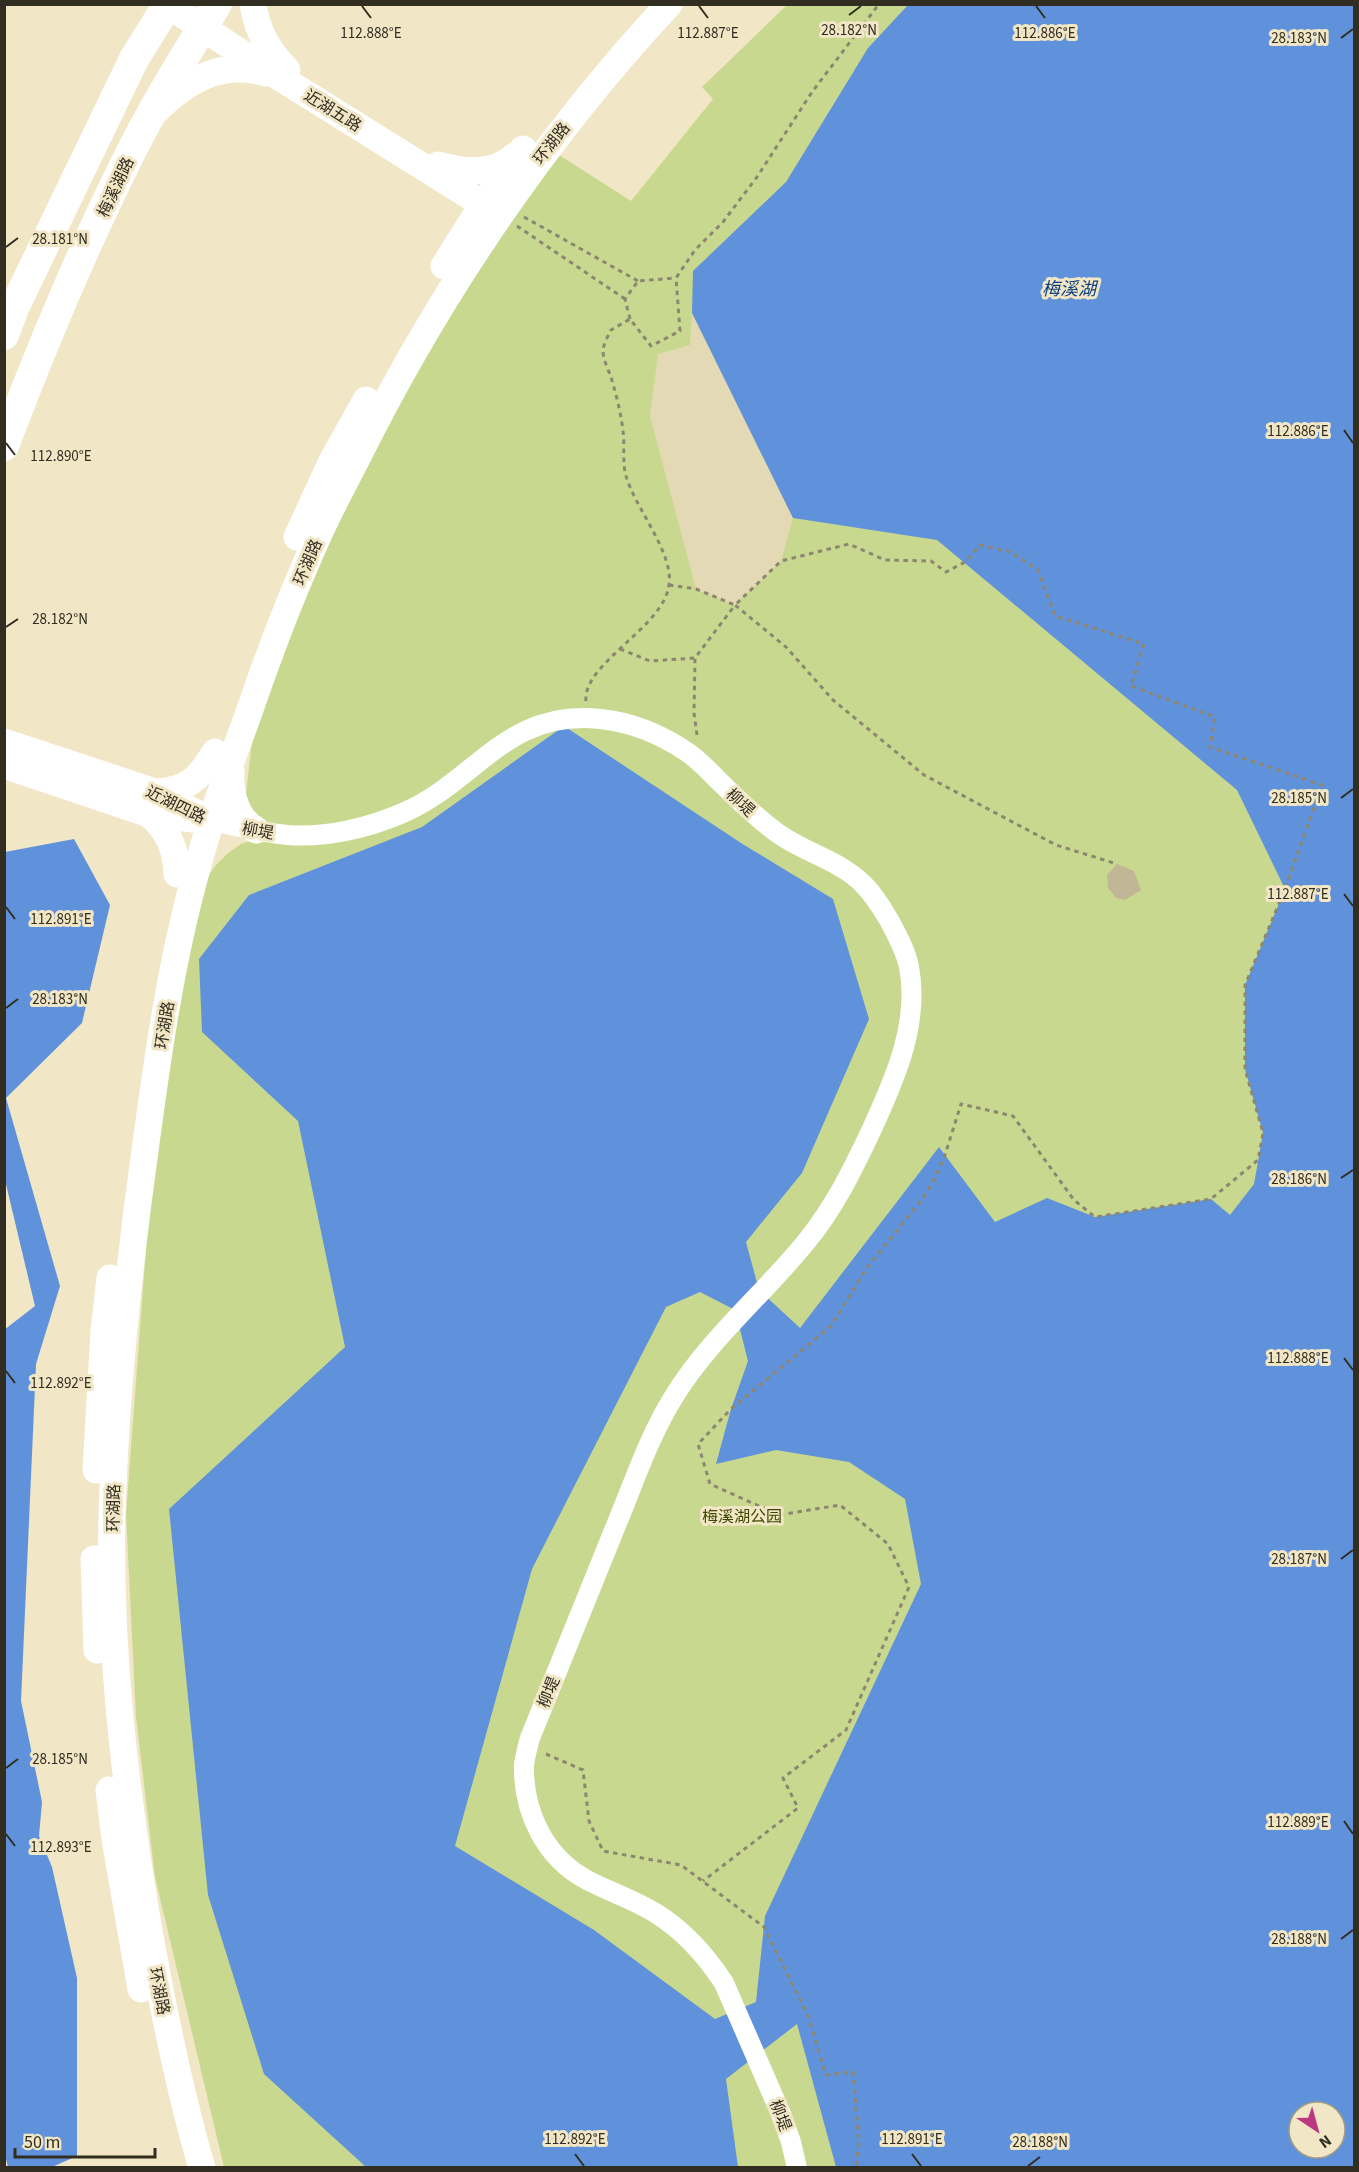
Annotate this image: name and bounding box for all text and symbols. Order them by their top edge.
text: 28.182°N [821,20,877,41]
text: 112.888°E [340,23,402,44]
text: 112.887°E [677,23,739,44]
text: 112.886°E [1014,23,1076,44]
text: 28.183°N [1271,28,1327,49]
street label: 近湖五路 [299,85,365,137]
street label: 环湖路 [528,118,575,169]
street label: 梅溪湖路 [92,154,139,221]
text: 28.181°N [32,229,88,250]
water label: 梅溪湖 [1042,277,1099,302]
text: 112.886°E [1267,421,1329,442]
text: 112.890°E [30,446,92,467]
street label: 环湖路 [288,536,327,589]
text: 28.182°N [32,609,88,630]
street label: 近湖四路 [142,781,209,829]
street label: 柳堤 [721,784,760,822]
text: 28.185°N [1271,788,1327,809]
street label: 柳堤 [240,817,276,845]
text: 112.887°E [1267,884,1329,905]
text: 112.891°E [30,909,92,930]
text: 28.183°N [32,989,88,1010]
street label: 环湖路 [150,1000,180,1051]
text: 28.186°N [1271,1169,1327,1190]
text: 112.888°E [1267,1348,1329,1369]
text: 112.892°E [30,1373,92,1394]
street label: 环湖路 [103,1484,125,1532]
park label: 梅溪湖公园 [702,1506,782,1528]
text: 28.187°N [1271,1549,1327,1570]
street label: 柳堤 [533,1673,565,1711]
text: 28.185°N [32,1749,88,1770]
text: 112.889°E [1267,1812,1329,1833]
text: 112.893°E [30,1837,92,1858]
text: 28.188°N [1271,1929,1327,1950]
street label: 环湖路 [144,1966,174,2017]
street label: 柳堤 [764,2096,796,2134]
north arrow [1287,2100,1347,2160]
scale bar [15,2121,154,2159]
text: 112.892°E [544,2129,606,2150]
text: 112.891°E [881,2129,943,2150]
text: N [1314,2129,1336,2153]
text: 50 m [24,2130,60,2155]
text: 28.188°N [1012,2132,1068,2153]

